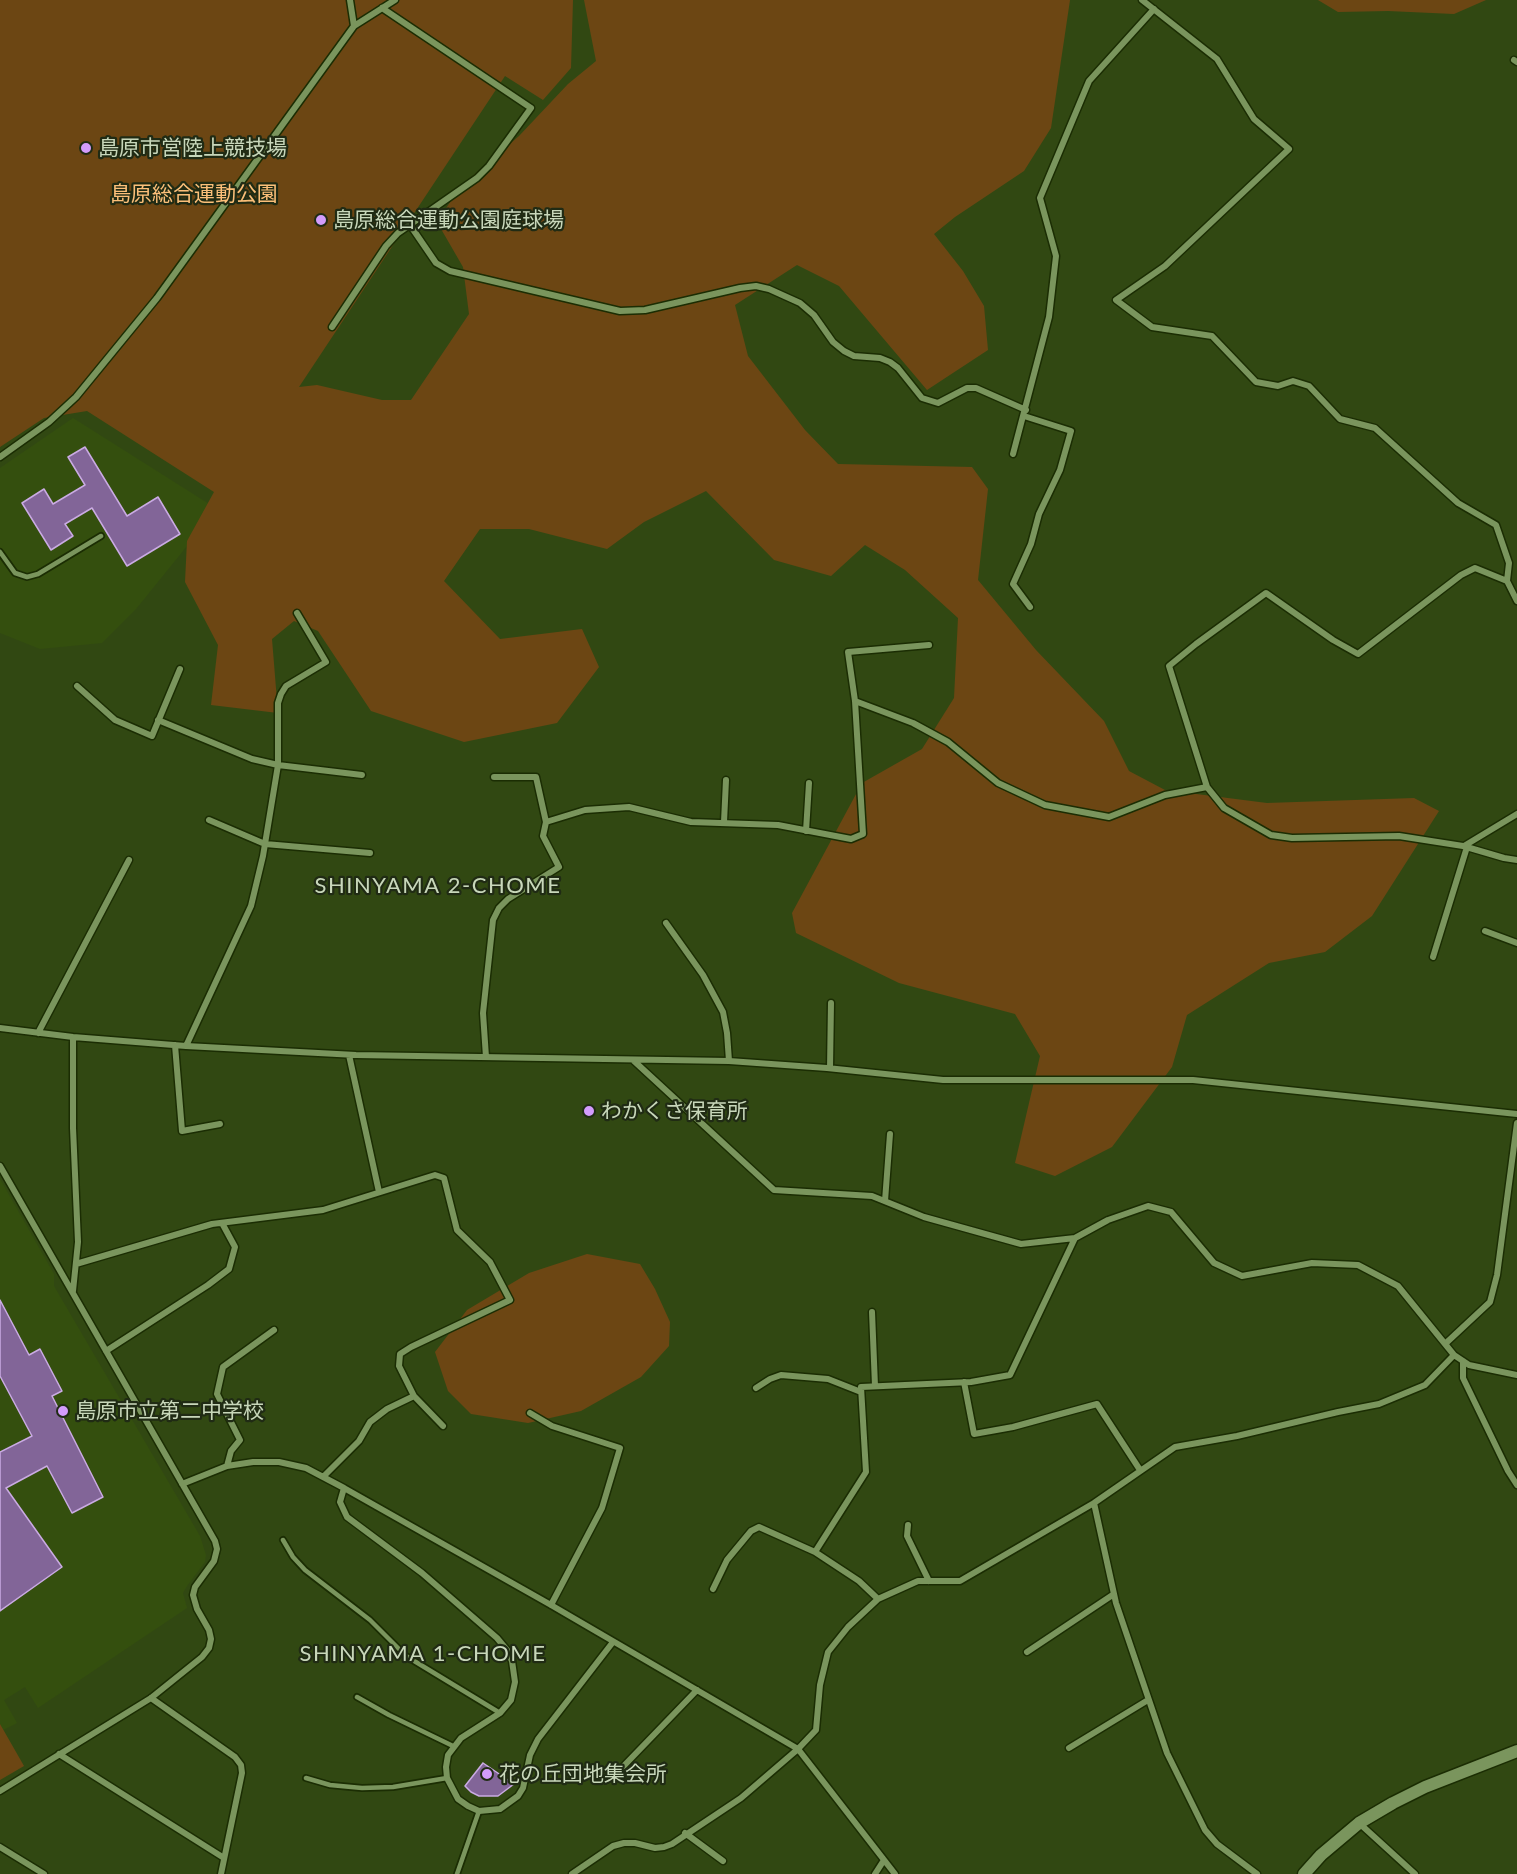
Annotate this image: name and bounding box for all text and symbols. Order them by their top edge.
place label: 島原市営陸上競技場 [98,135,287,161]
marker: 島原市営陸上競技場 [79,141,93,155]
park label: 島原総合運動公園 [110,181,278,207]
place label: 島原総合運動公園庭球場 [333,207,564,233]
marker: 島原総合運動公園庭球場 [314,213,328,227]
district label: SHINYAMA 2-CHOME [315,873,561,899]
place label: わかくさ保育所 [601,1098,748,1124]
marker: わかくさ保育所 [582,1104,596,1118]
place label: 島原市立第二中学校 [75,1398,264,1424]
marker: 島原市立第二中学校 [56,1404,70,1418]
district label: SHINYAMA 1-CHOME [300,1641,546,1667]
place label: 花の丘団地集会所 [499,1761,667,1787]
marker: 花の丘団地集会所 [480,1767,494,1781]

